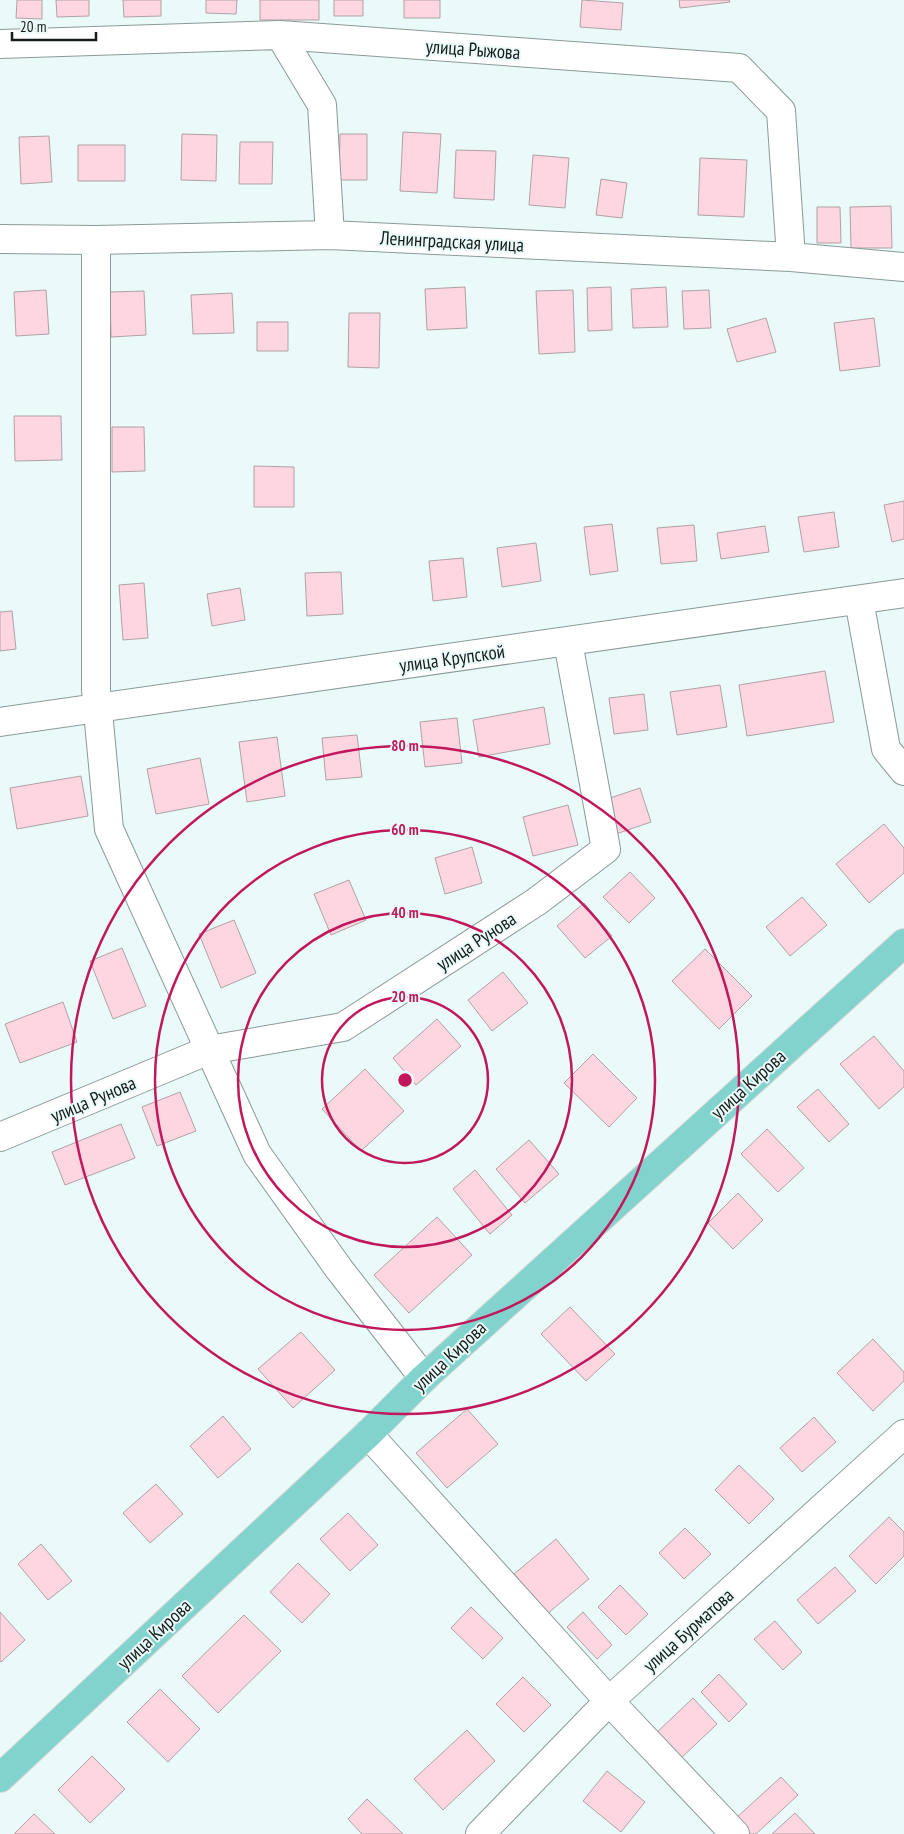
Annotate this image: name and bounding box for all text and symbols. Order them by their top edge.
scale bar [12,10,96,42]
text: 20 m [20,17,46,36]
street label: улица Рыжова [425,34,521,64]
street label: Ленинградская улица [378,225,525,257]
street label: улица Крупской [398,639,506,677]
text: 80 m [391,736,419,755]
text: 60 m [391,820,419,839]
text: 40 m [391,903,419,922]
street label: улица Рунова [432,906,520,976]
text: 20 m [391,987,419,1006]
street label: улица Кирова [706,1044,790,1124]
street label: улица Рунова [47,1070,139,1128]
centre of rings [396,1071,414,1089]
street label: улица Кирова [407,1316,491,1396]
street label: улица Бурматова [638,1583,738,1677]
street label: улица Кирова [112,1594,196,1674]

